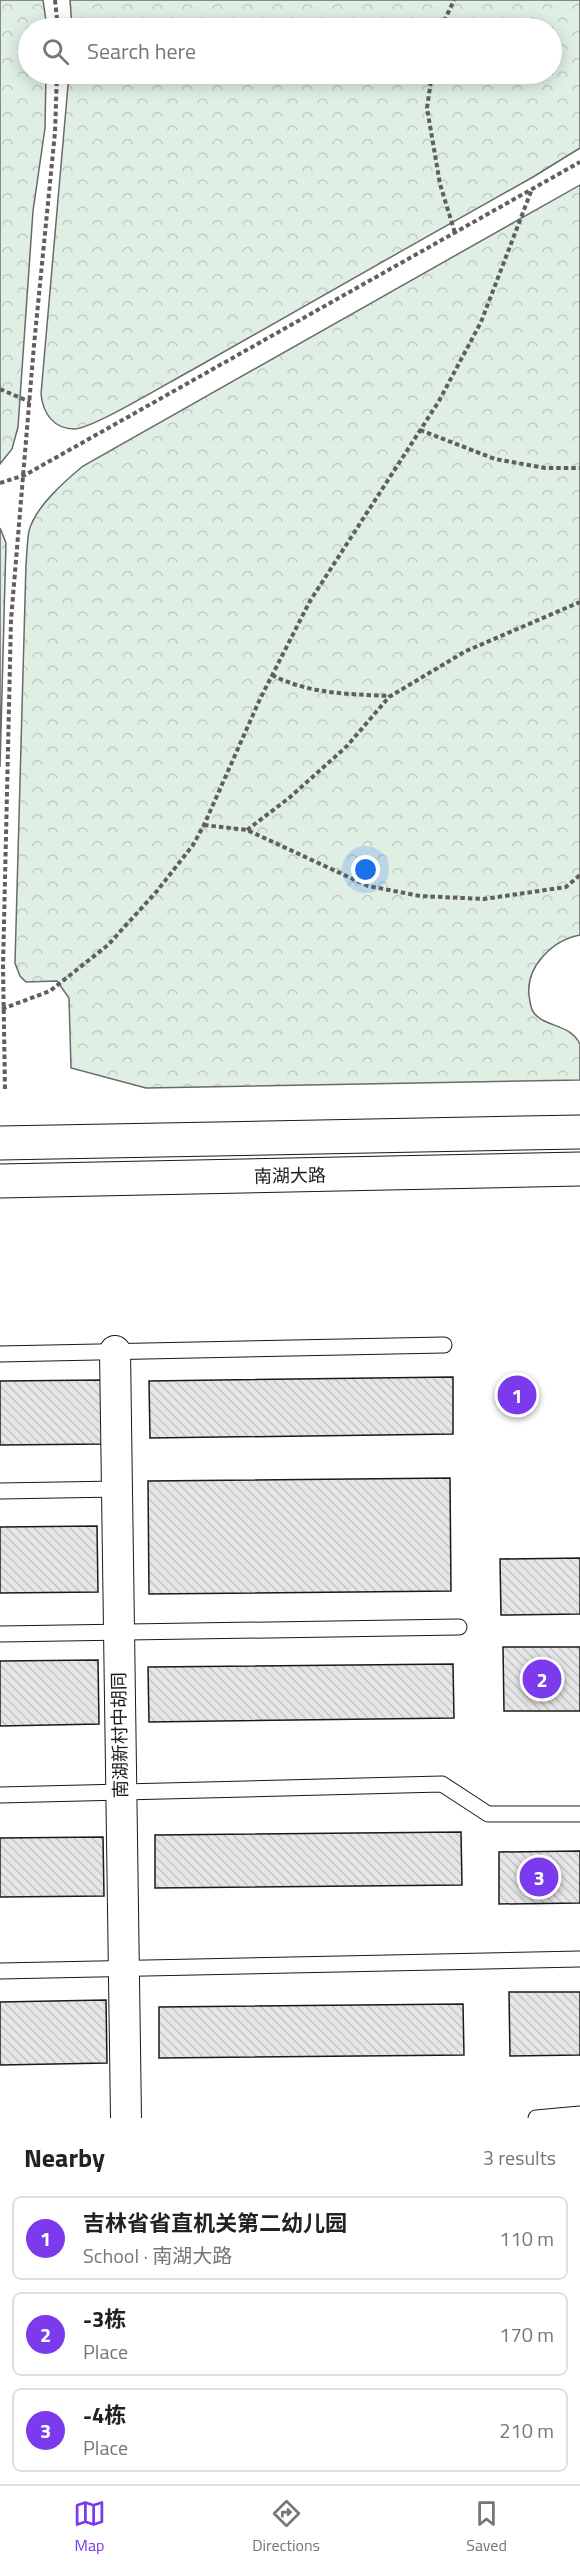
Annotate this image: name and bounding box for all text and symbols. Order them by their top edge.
search box [18,18,562,84]
text: Search here [87,34,196,68]
icon: search [39,35,72,68]
your location [351,855,380,884]
street label: 南湖大路 [254,1161,326,1190]
pin: 1 [498,1372,536,1418]
pin: 2 [522,1656,562,1702]
street label: 南湖新村中胡同 [105,1672,134,1798]
pin: 3 [520,1854,558,1900]
text: Nearby [24,2138,105,2177]
text: 3 results [483,2142,556,2173]
text: 吉林省省直机关第二幼儿园 [83,2206,347,2240]
text: 1 [40,2223,51,2254]
text: 110 m [499,2223,554,2254]
text: School · 南湖大路 [83,2240,232,2271]
text: -3栋 [83,2302,126,2336]
text: 2 [40,2319,51,2350]
text: 170 m [499,2319,554,2350]
text: Place [83,2336,128,2367]
text: -4栋 [83,2398,126,2432]
text: 3 [40,2415,51,2446]
text: 210 m [499,2415,554,2446]
text: Place [83,2432,128,2463]
tab: Map [73,2497,106,2557]
tab: Directions [252,2497,320,2557]
tab: Saved [466,2497,507,2557]

